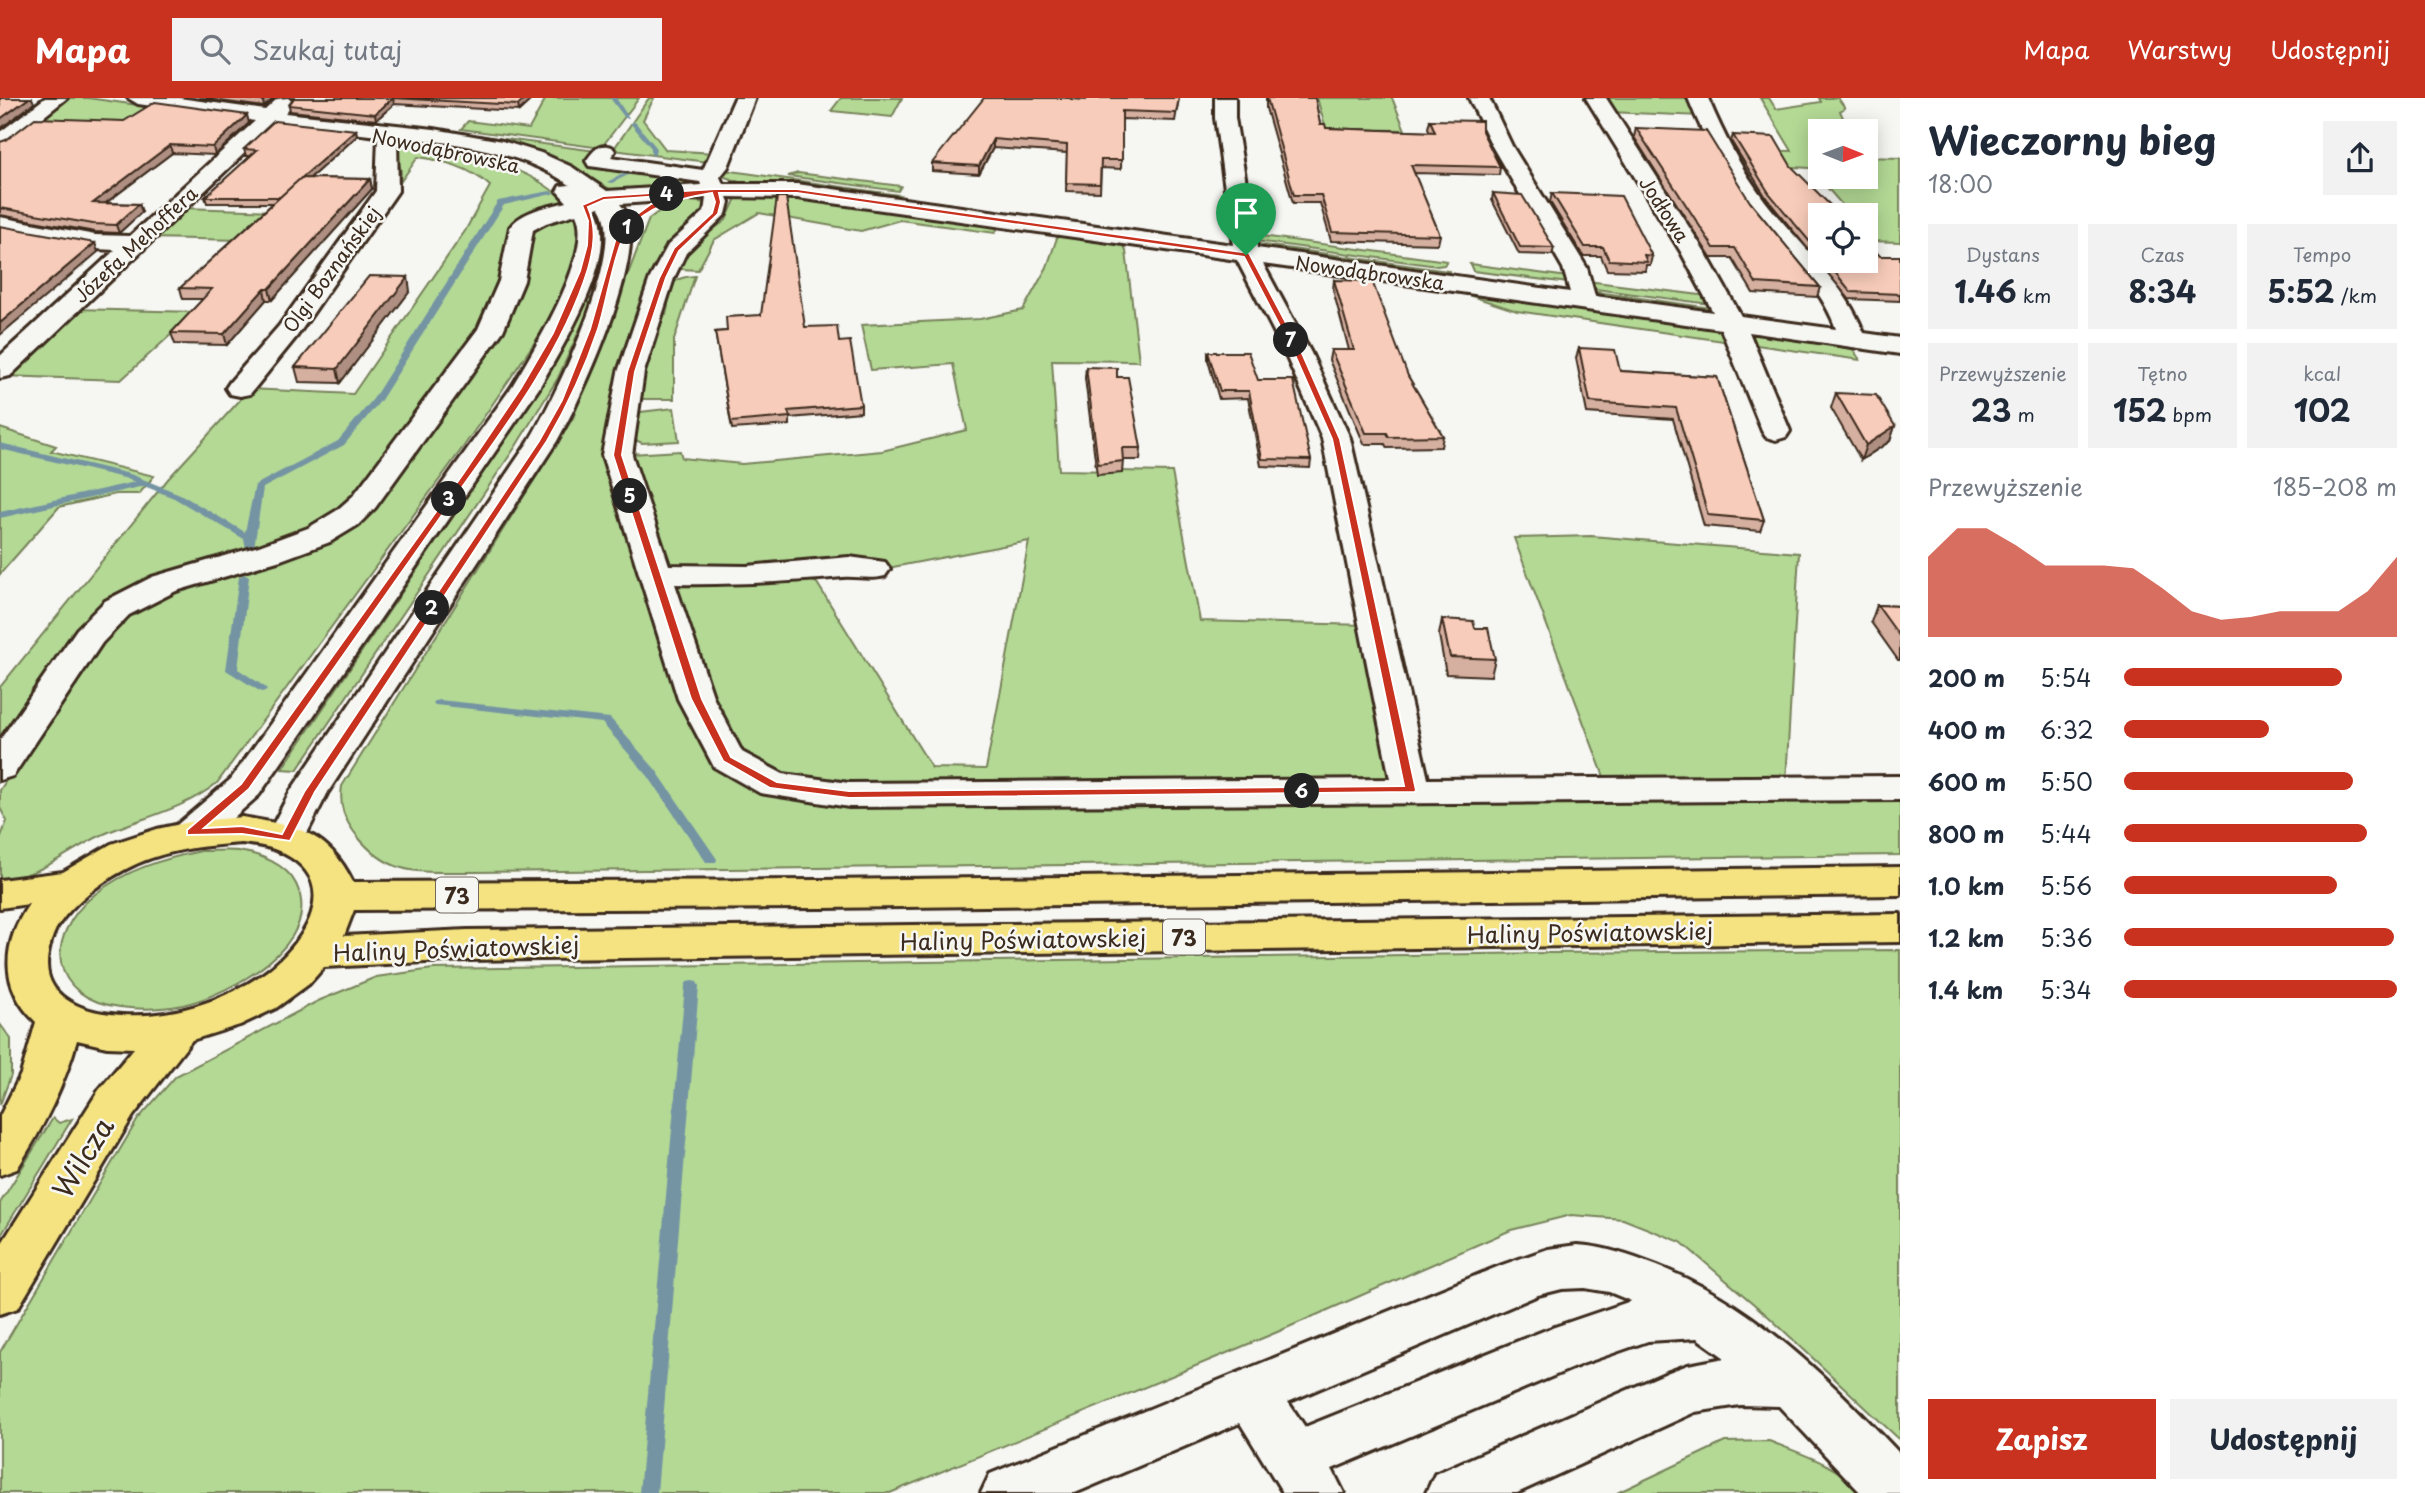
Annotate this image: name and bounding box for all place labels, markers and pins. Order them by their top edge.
pin: 4 [650,176,684,212]
pin [1216,183,1276,255]
pin: 1 [610,209,644,244]
pin: 7 [1274,322,1308,358]
pin: 5 [612,478,648,514]
pin: 3 [432,482,466,516]
pin: 2 [414,590,450,626]
pin: 6 [1284,774,1320,808]

